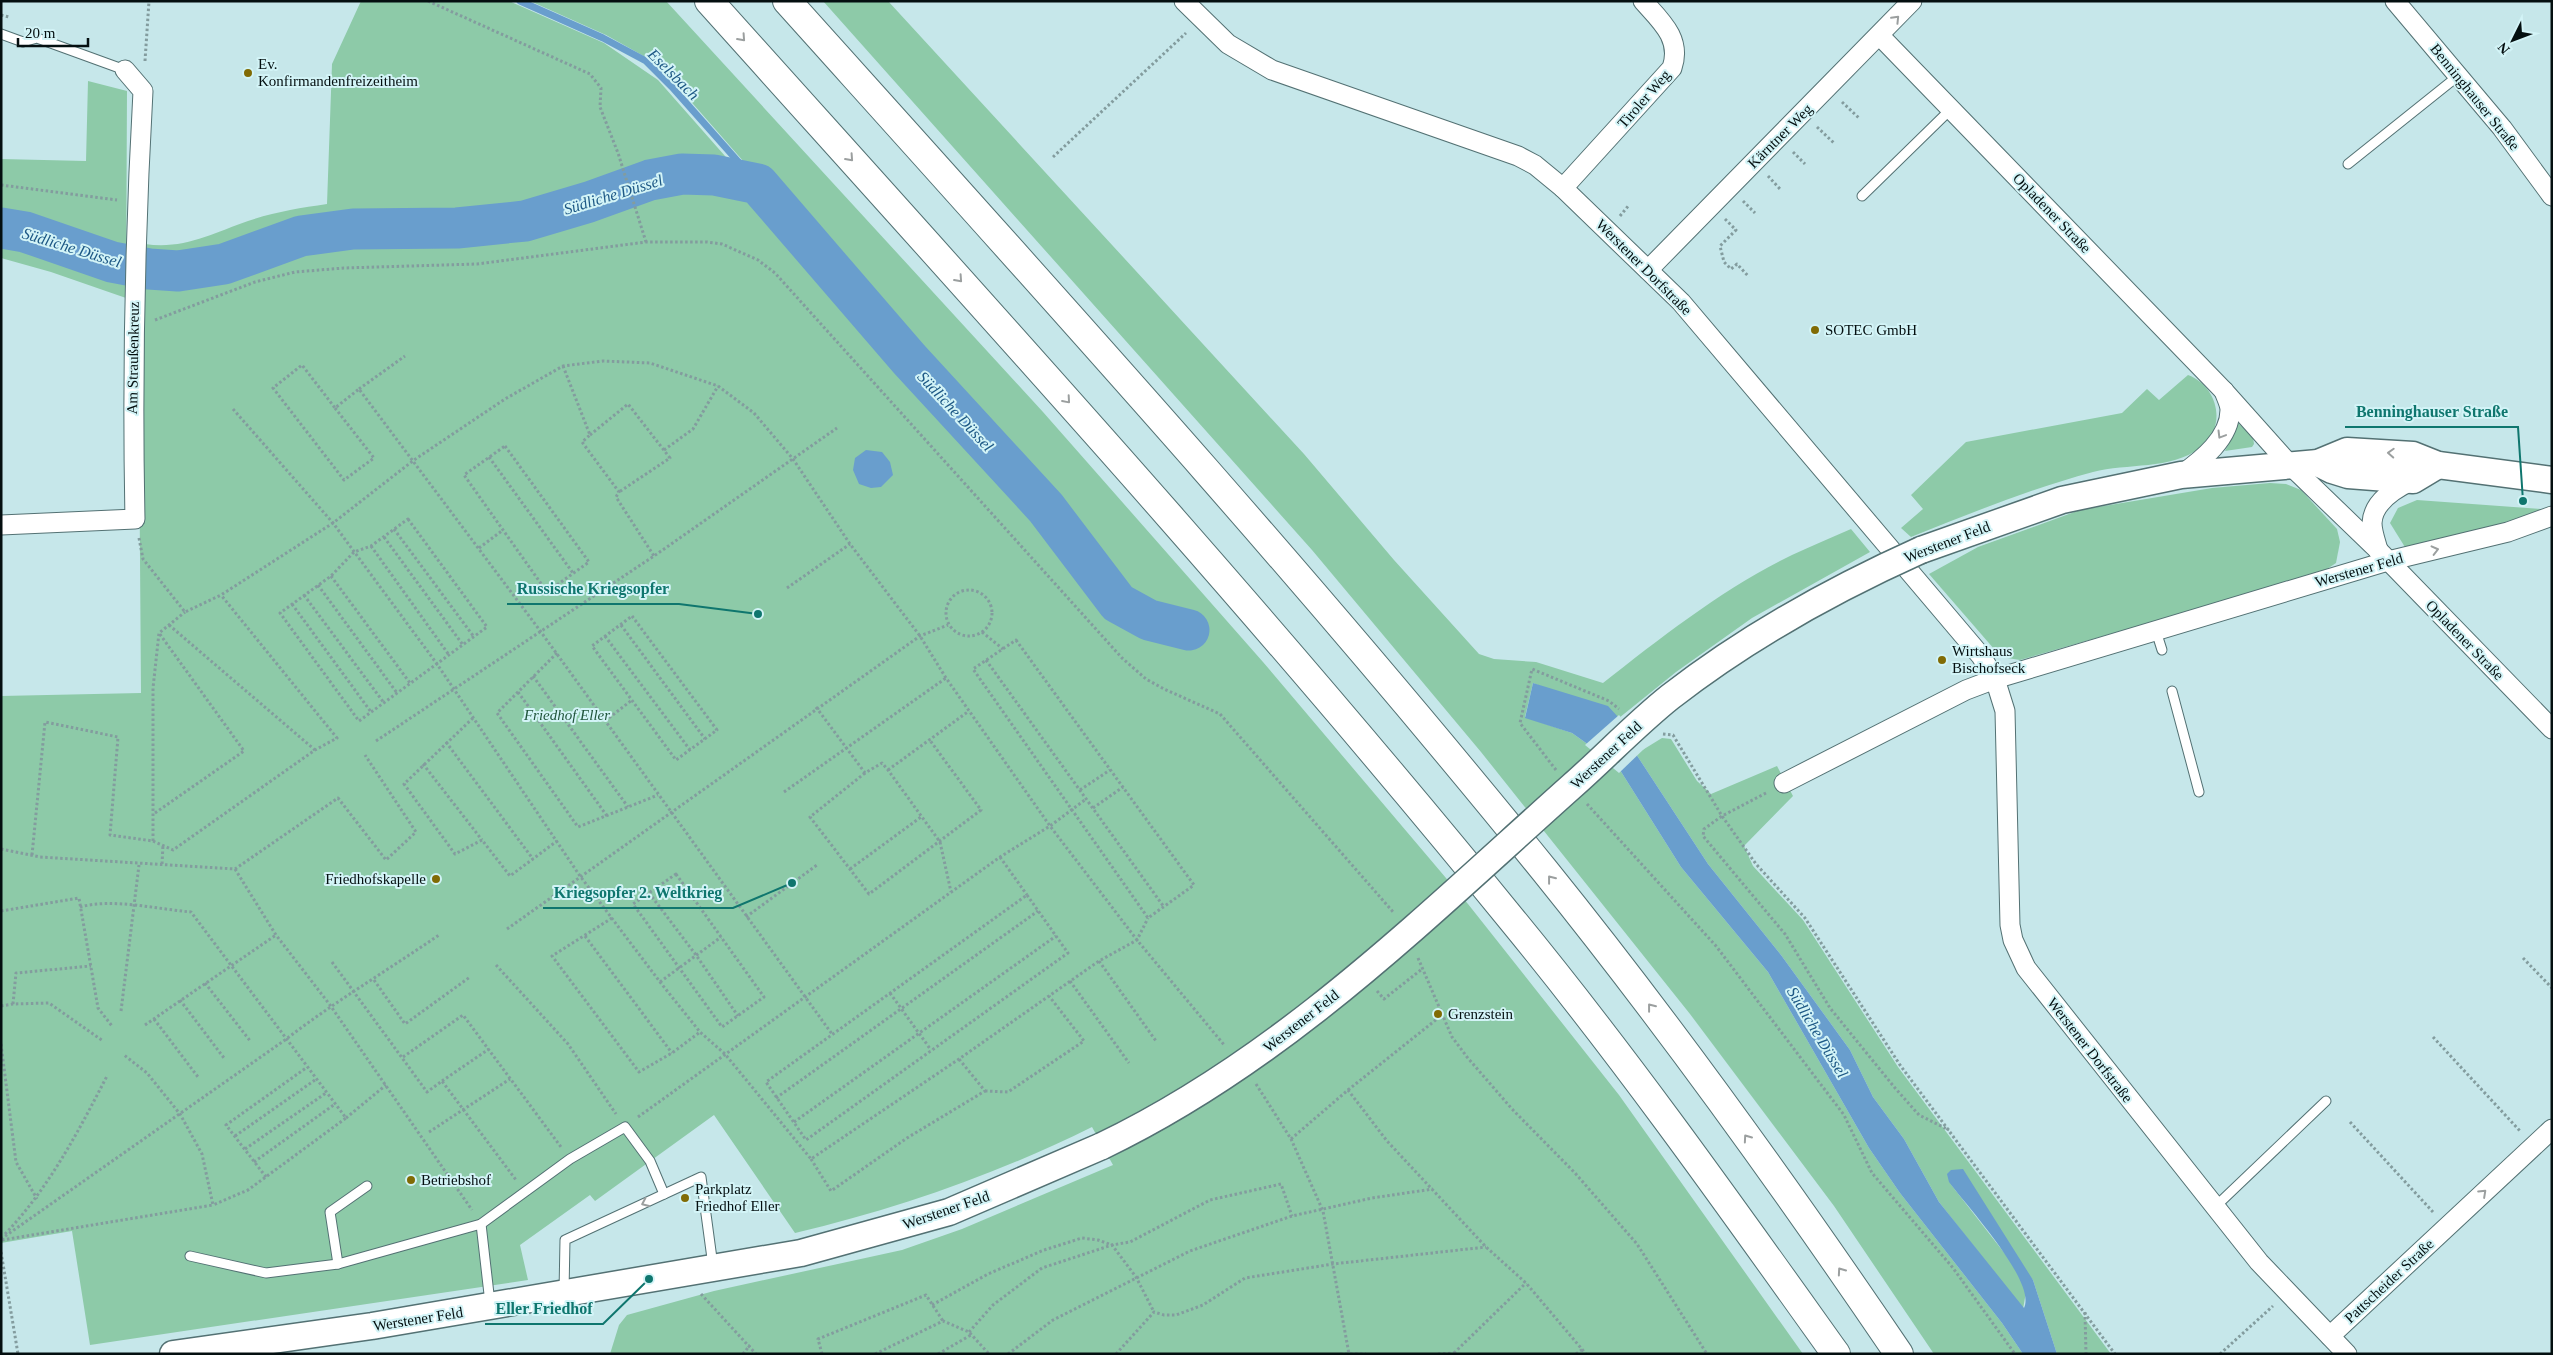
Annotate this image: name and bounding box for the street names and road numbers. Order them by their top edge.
street label: Benninghauser Straße [2427,41,2523,154]
street label: Tiroler Weg [1614,66,1674,131]
street label: Kärntner Weg [1745,100,1816,171]
street label: Opladener Straße [2010,170,2094,256]
street label: Werstener Dorfstraße [1593,216,1695,318]
street label: Am Straußenkreuz [124,301,142,415]
street label: Werstener Feld [1902,518,1993,566]
street label: Werstener Feld [2313,550,2405,590]
street label: Opladener Straße [2423,597,2507,683]
street label: Werstener Feld [1567,718,1645,792]
street label: Werstener Feld [1260,986,1342,1055]
street label: Werstener Dorfstraße [2044,995,2136,1106]
street label: Werstener Feld [900,1187,992,1232]
street label: Pattscheider Straße [2341,1236,2437,1326]
street label: Werstener Feld [372,1304,465,1334]

